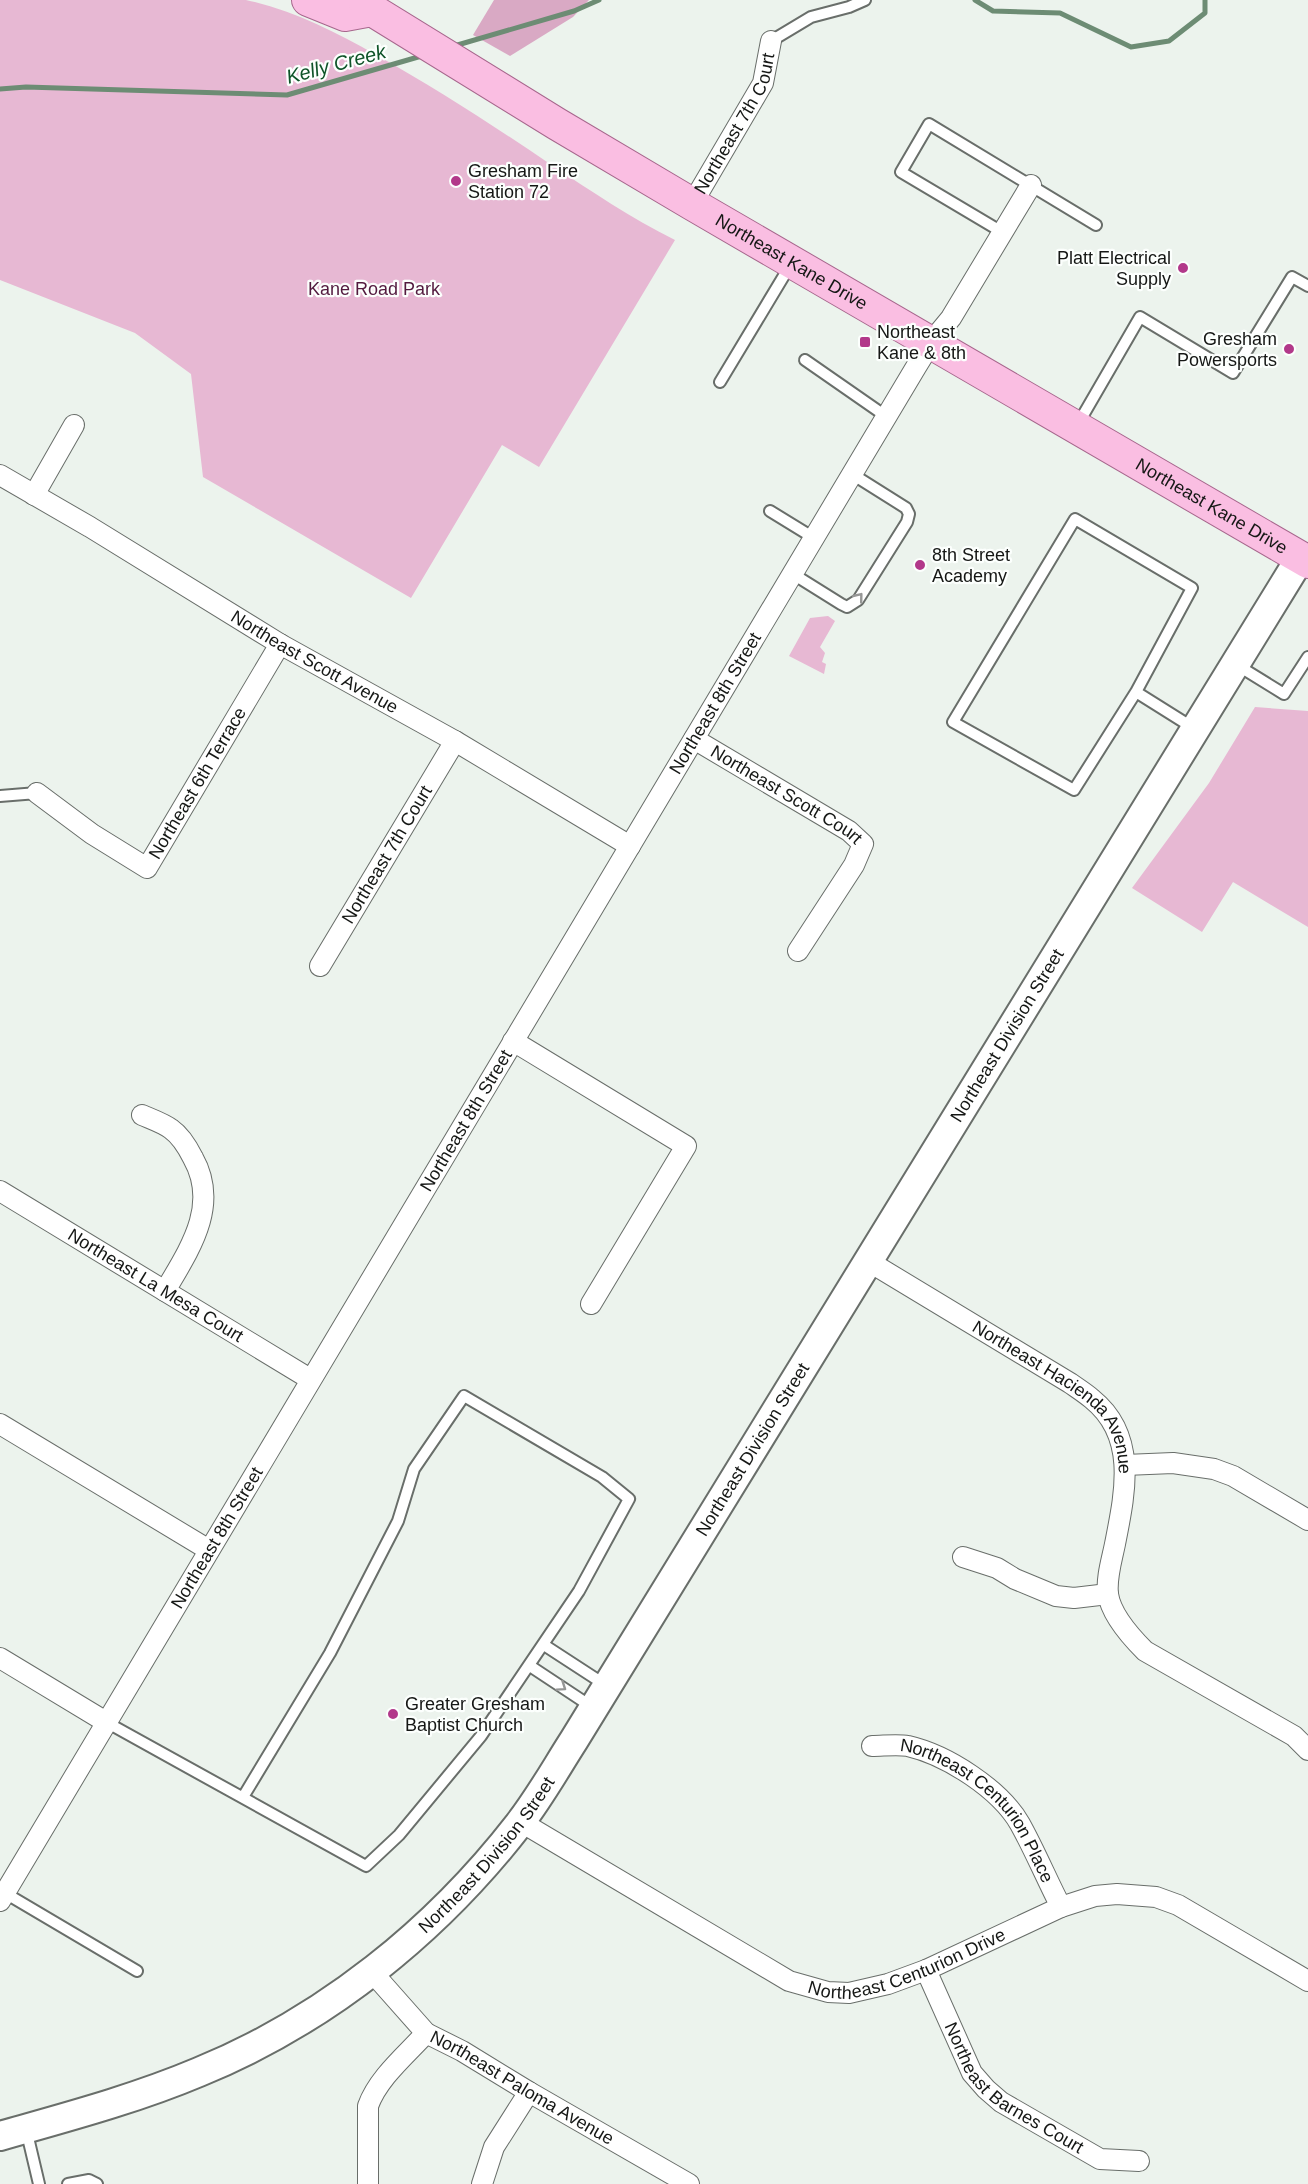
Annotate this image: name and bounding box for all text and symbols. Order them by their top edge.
water label: Kelly Creek [284,40,389,88]
street label: Northeast 7th Court [690,51,778,198]
place label: Gresham Fire Station 72 [468,161,578,202]
marker: Gresham Fire Station 72 [449,174,463,188]
street label: Northeast Kane Drive [712,210,871,314]
place label: Platt Electrical Supply [1057,248,1171,289]
marker: Platt Electrical Supply [1176,261,1190,275]
park label: Kane Road Park [308,279,441,299]
place label: Northeast Kane & 8th [877,322,966,363]
place label: Gresham Powersports [1177,329,1277,370]
marker: Northeast Kane & 8th [858,335,872,349]
marker: Gresham Powersports [1282,342,1296,356]
street label: Northeast Kane Drive [1132,454,1291,558]
place label: 8th Street Academy [932,545,1010,586]
marker: 8th Street Academy [913,558,927,572]
one-way arrow [851,593,862,604]
street label: Northeast Scott Avenue [227,606,402,717]
street label: Northeast 8th Street [665,629,765,778]
street label: Northeast 6th Terrace [145,704,250,863]
street label: Northeast Scott Court [707,741,866,848]
street label: Northeast 7th Court [338,782,436,927]
street label: Northeast Division Street [946,945,1068,1126]
street label: Northeast 8th Street [416,1046,516,1195]
street label: Northeast La Mesa Court [64,1225,247,1346]
street label: Northeast Hacienda Avenue [969,1317,1135,1474]
street label: Northeast Division Street [692,1359,813,1540]
street label: Northeast 8th Street [167,1463,267,1612]
one-way arrow [555,1680,566,1691]
place label: Greater Gresham Baptist Church [405,1694,545,1735]
marker: Greater Gresham Baptist Church [386,1707,400,1721]
street label: Northeast Centurion Place [899,1735,1057,1886]
street label: Northeast Division Street [415,1773,559,1937]
street label: Northeast Centurion Drive [806,1924,1009,2003]
street label: Northeast Barnes Court [941,2019,1087,2157]
street label: Northeast Paloma Avenue [427,2027,617,2149]

